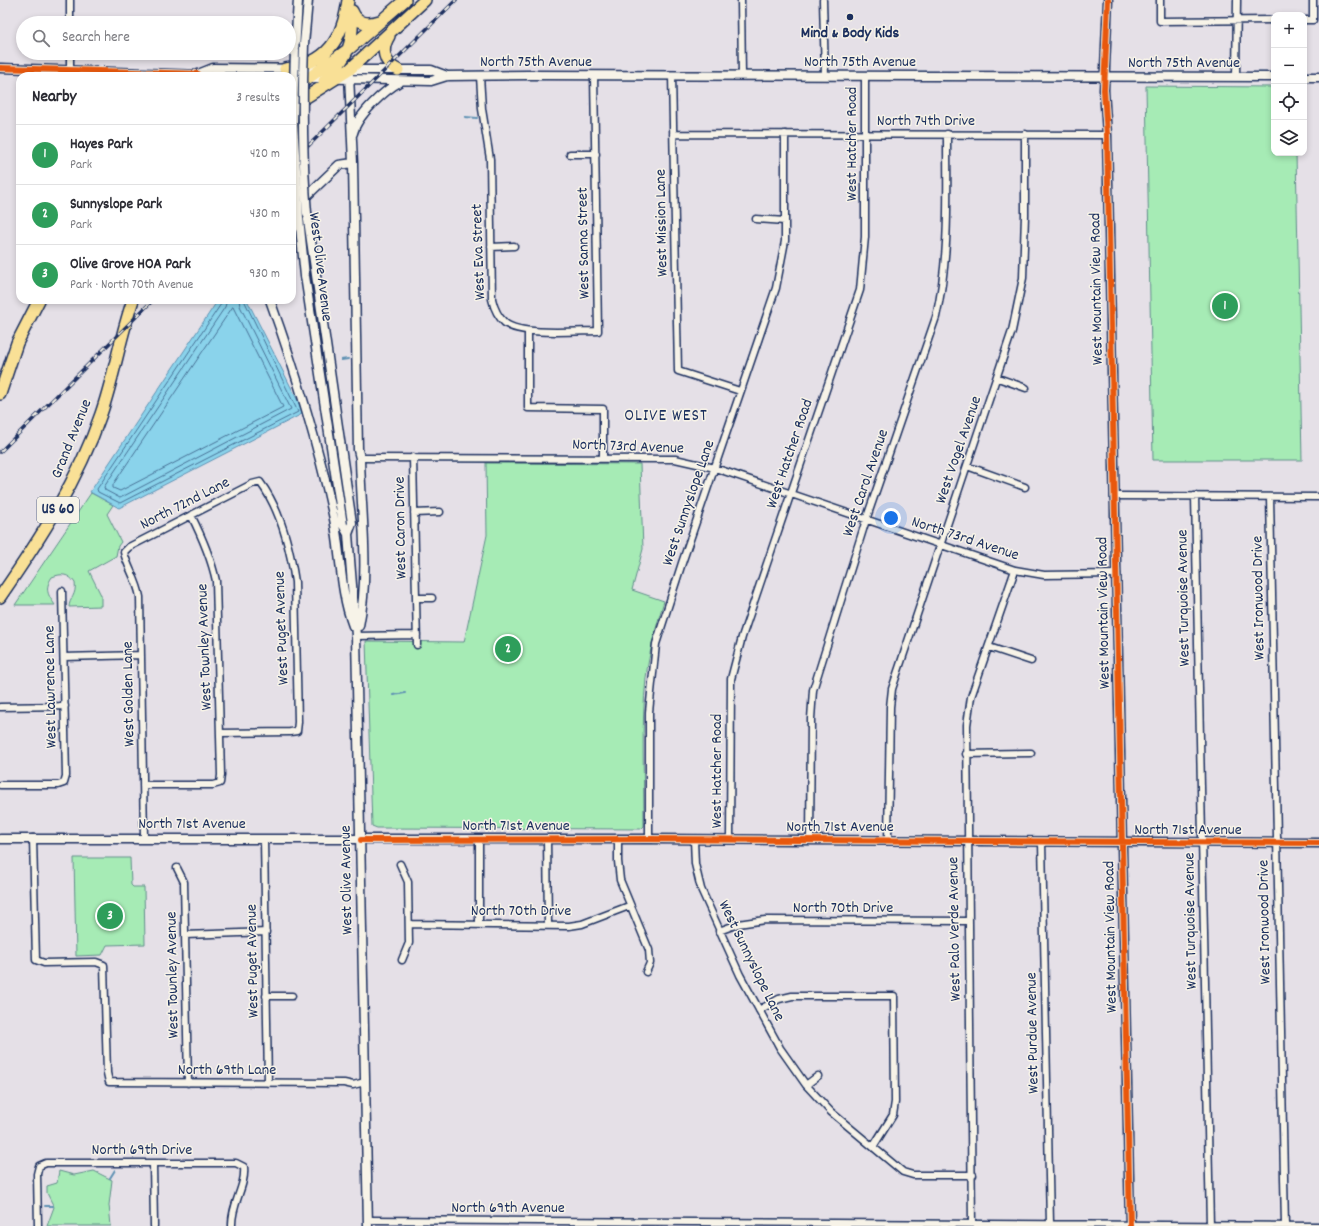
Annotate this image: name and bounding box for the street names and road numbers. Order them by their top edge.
street label: North 75th Avenue [480,51,592,74]
street label: North 75th Avenue [804,51,916,74]
street label: North 75th Avenue [1128,52,1240,75]
street label: West Hatcher Road [841,87,864,201]
street label: North 74th Drive [877,110,975,133]
street label: West Mission Lane [650,169,674,277]
street label: West Sanna Street [572,187,596,299]
street label: West Eva Street [466,203,492,301]
street label: West Olive Avenue [302,211,338,323]
street label: West Mountain View Road [1084,213,1110,365]
street label: West Vogel Avenue [930,393,988,507]
street label: Grand Avenue [46,396,98,482]
street label: West Hatcher Road [760,396,820,512]
street label: West Carol Avenue [837,426,895,540]
street label: North 73rd Avenue [572,434,684,460]
street label: West Sunnyslope Lane [657,437,721,569]
street label: North 72nd Lane [136,472,234,536]
street label: West Caron Drive [389,476,413,580]
road number: US 60 [37,497,79,523]
street label: North 73rd Avenue [908,511,1022,567]
street label: West Turquoise Avenue [1171,529,1197,667]
street label: West Ironwood Drive [1246,536,1272,660]
street label: West Mountain View Road [1091,537,1117,689]
street label: West Puget Avenue [269,571,295,685]
street label: West Townley Avenue [191,583,219,711]
street label: West Lawrence Lane [38,625,64,749]
street label: West Golden Lane [117,641,141,747]
street label: West Hatcher Road [706,714,729,828]
street label: North 71st Avenue [138,813,246,836]
street label: North 71st Avenue [462,815,570,838]
street label: North 71st Avenue [786,816,894,839]
street label: North 71st Avenue [1134,819,1242,842]
street label: West Olive Avenue [335,825,359,935]
street label: West Turquoise Avenue [1178,852,1204,990]
street label: West Palo Verde Avenue [942,857,968,1001]
street label: West Ironwood Drive [1252,860,1278,984]
street label: West Mountain View Road [1098,861,1124,1013]
street label: West Sunnyslope Lane [712,897,790,1025]
street label: North 70th Drive [793,897,893,920]
street label: North 70th Drive [471,900,571,923]
street label: West Puget Avenue [241,904,265,1018]
street label: West Townley Avenue [160,911,186,1039]
street label: West Purdue Avenue [1020,972,1046,1094]
street label: North 69th Lane [178,1059,276,1082]
street label: North 69th Drive [92,1139,192,1162]
street label: North 69th Avenue [451,1197,565,1220]

